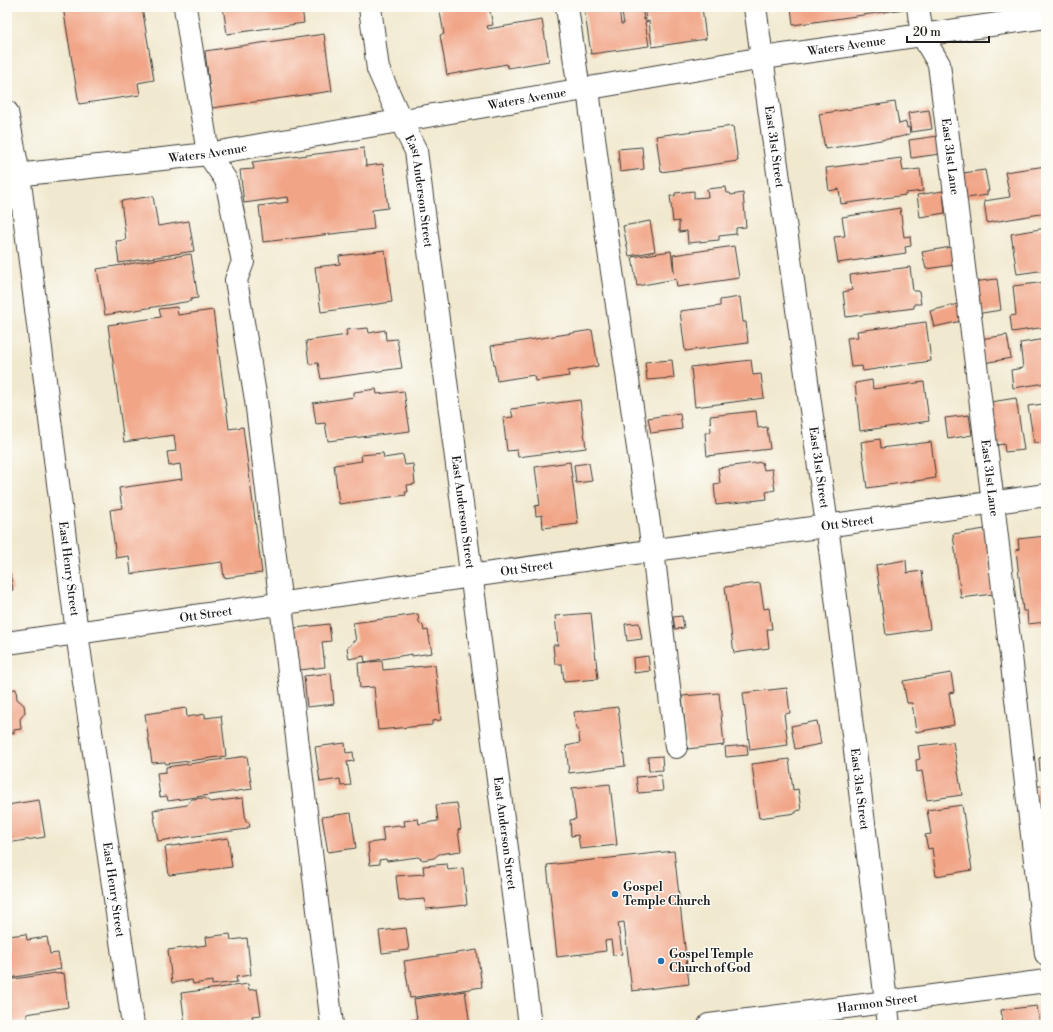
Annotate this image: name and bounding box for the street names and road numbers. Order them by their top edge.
street label: Waters Avenue [806,33,887,60]
street label: Waters Avenue [486,85,567,114]
street label: East 31st Street [761,105,787,189]
street label: East 31st Lane [938,117,962,196]
street label: East Anderson Street [401,133,436,249]
street label: Waters Avenue [167,140,248,166]
street label: East 31st Street [805,426,832,510]
street label: East 31st Lane [977,439,1002,517]
street label: East Anderson Street [448,455,478,570]
street label: Ott Street [820,512,876,535]
street label: East Henry Street [55,520,82,618]
street label: Ott Street [499,557,555,580]
street label: Ott Street [179,603,234,626]
street label: East 31st Street [847,747,872,832]
street label: East Anderson Street [490,776,519,892]
street label: East Henry Street [99,841,127,939]
street label: Harmon Street [837,991,919,1016]

